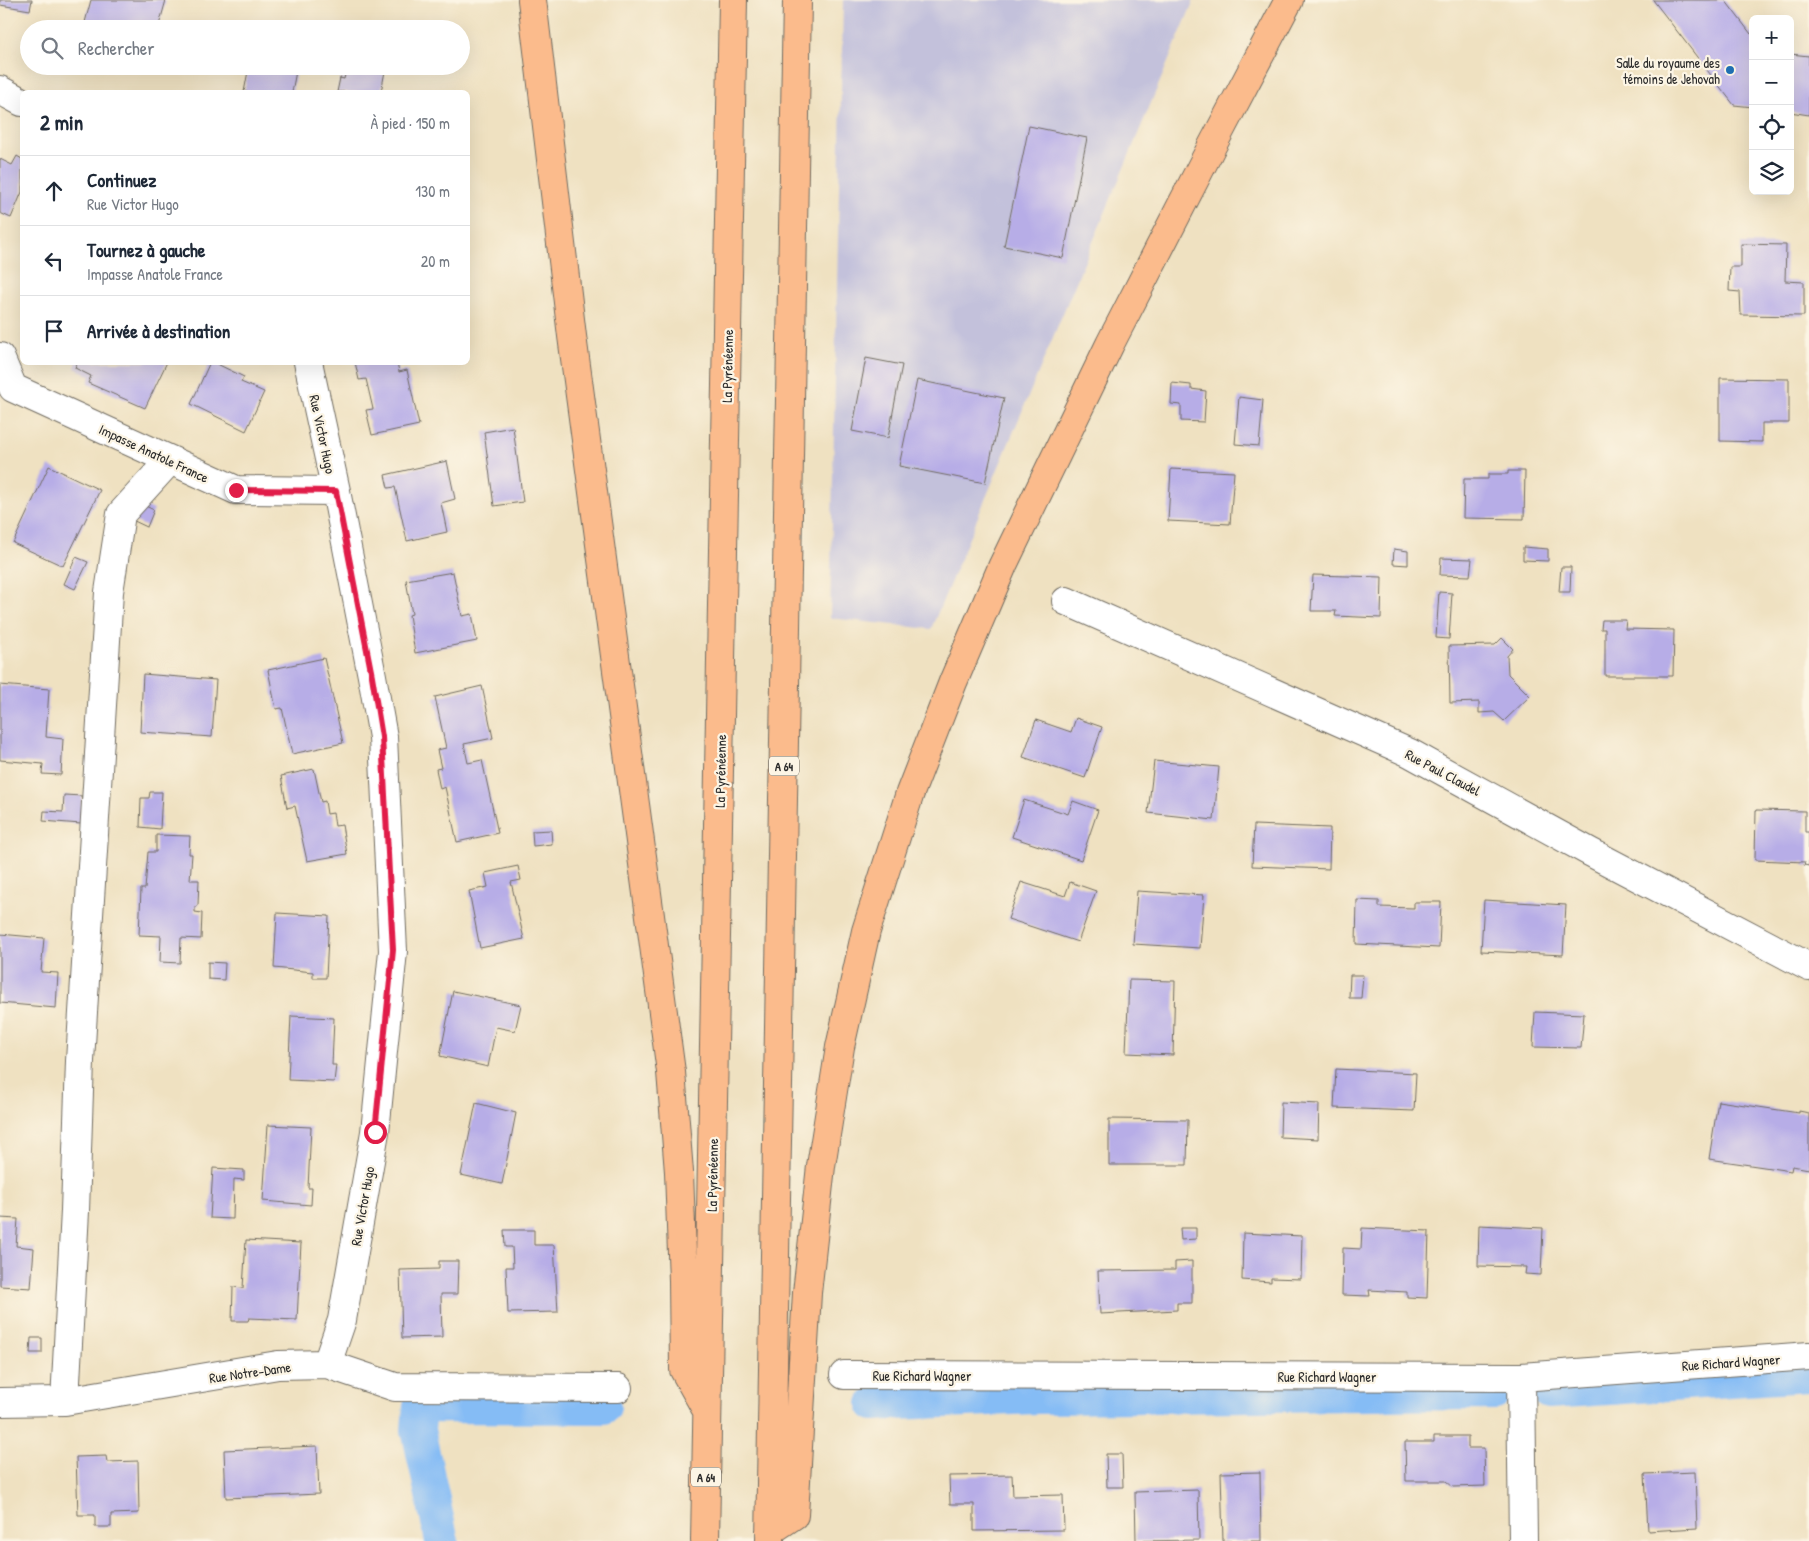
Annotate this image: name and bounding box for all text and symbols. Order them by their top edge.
map controls [1749,15,1794,195]
button: + [1749,15,1794,60]
search box [20,20,470,75]
icon: search [38,34,66,62]
text: Rechercher [78,35,155,61]
place label: Salle du royaume des témoins de Jehovah [1616,53,1720,88]
button: − [1749,60,1794,105]
marker: Salle du royaume des témoins de Jehovah [1724,64,1736,76]
button: locate [1749,105,1794,150]
text: 2 min [40,108,83,137]
text: À pied · 150 m [371,112,450,134]
button: layers [1749,150,1794,195]
text: Continuez [87,167,156,193]
icon: ahead [40,177,68,205]
text: 130 m [415,180,450,202]
text: Rue Victor Hugo [87,193,179,215]
text: Tournez à gauche [87,237,205,263]
icon: left [40,247,68,275]
text: 20 m [421,250,450,272]
text: Impasse Anatole France [87,263,223,285]
icon: arrive [40,317,68,345]
text: Arrivée à destination [87,318,230,344]
street label: La Pyrénéenne [717,329,738,403]
street label: Rue Victor Hugo [304,393,341,476]
street label: Impasse Anatole France [96,419,212,488]
route end [225,479,248,502]
street label: La Pyrénéenne [710,734,731,808]
street label: Rue Paul Claudel [1402,744,1484,800]
road number: A 64 [769,756,799,776]
route start [364,1121,387,1144]
street label: La Pyrénéenne [702,1138,723,1212]
street label: Rue Victor Hugo [346,1164,379,1247]
street label: Rue Richard Wagner [1681,1349,1782,1376]
street label: Rue Notre-Dame [208,1357,293,1387]
street label: Rue Richard Wagner [873,1366,972,1386]
street label: Rue Richard Wagner [1278,1367,1377,1387]
road number: A 64 [691,1468,721,1486]

